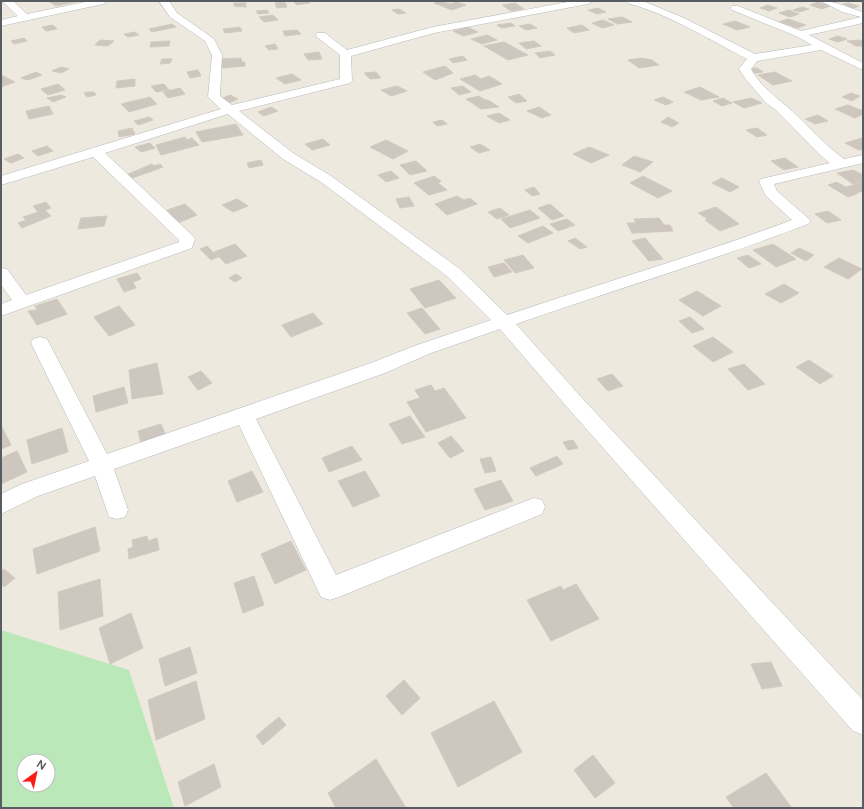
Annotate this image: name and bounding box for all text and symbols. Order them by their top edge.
north arrow [16,753,56,793]
text: N [34,757,48,773]

